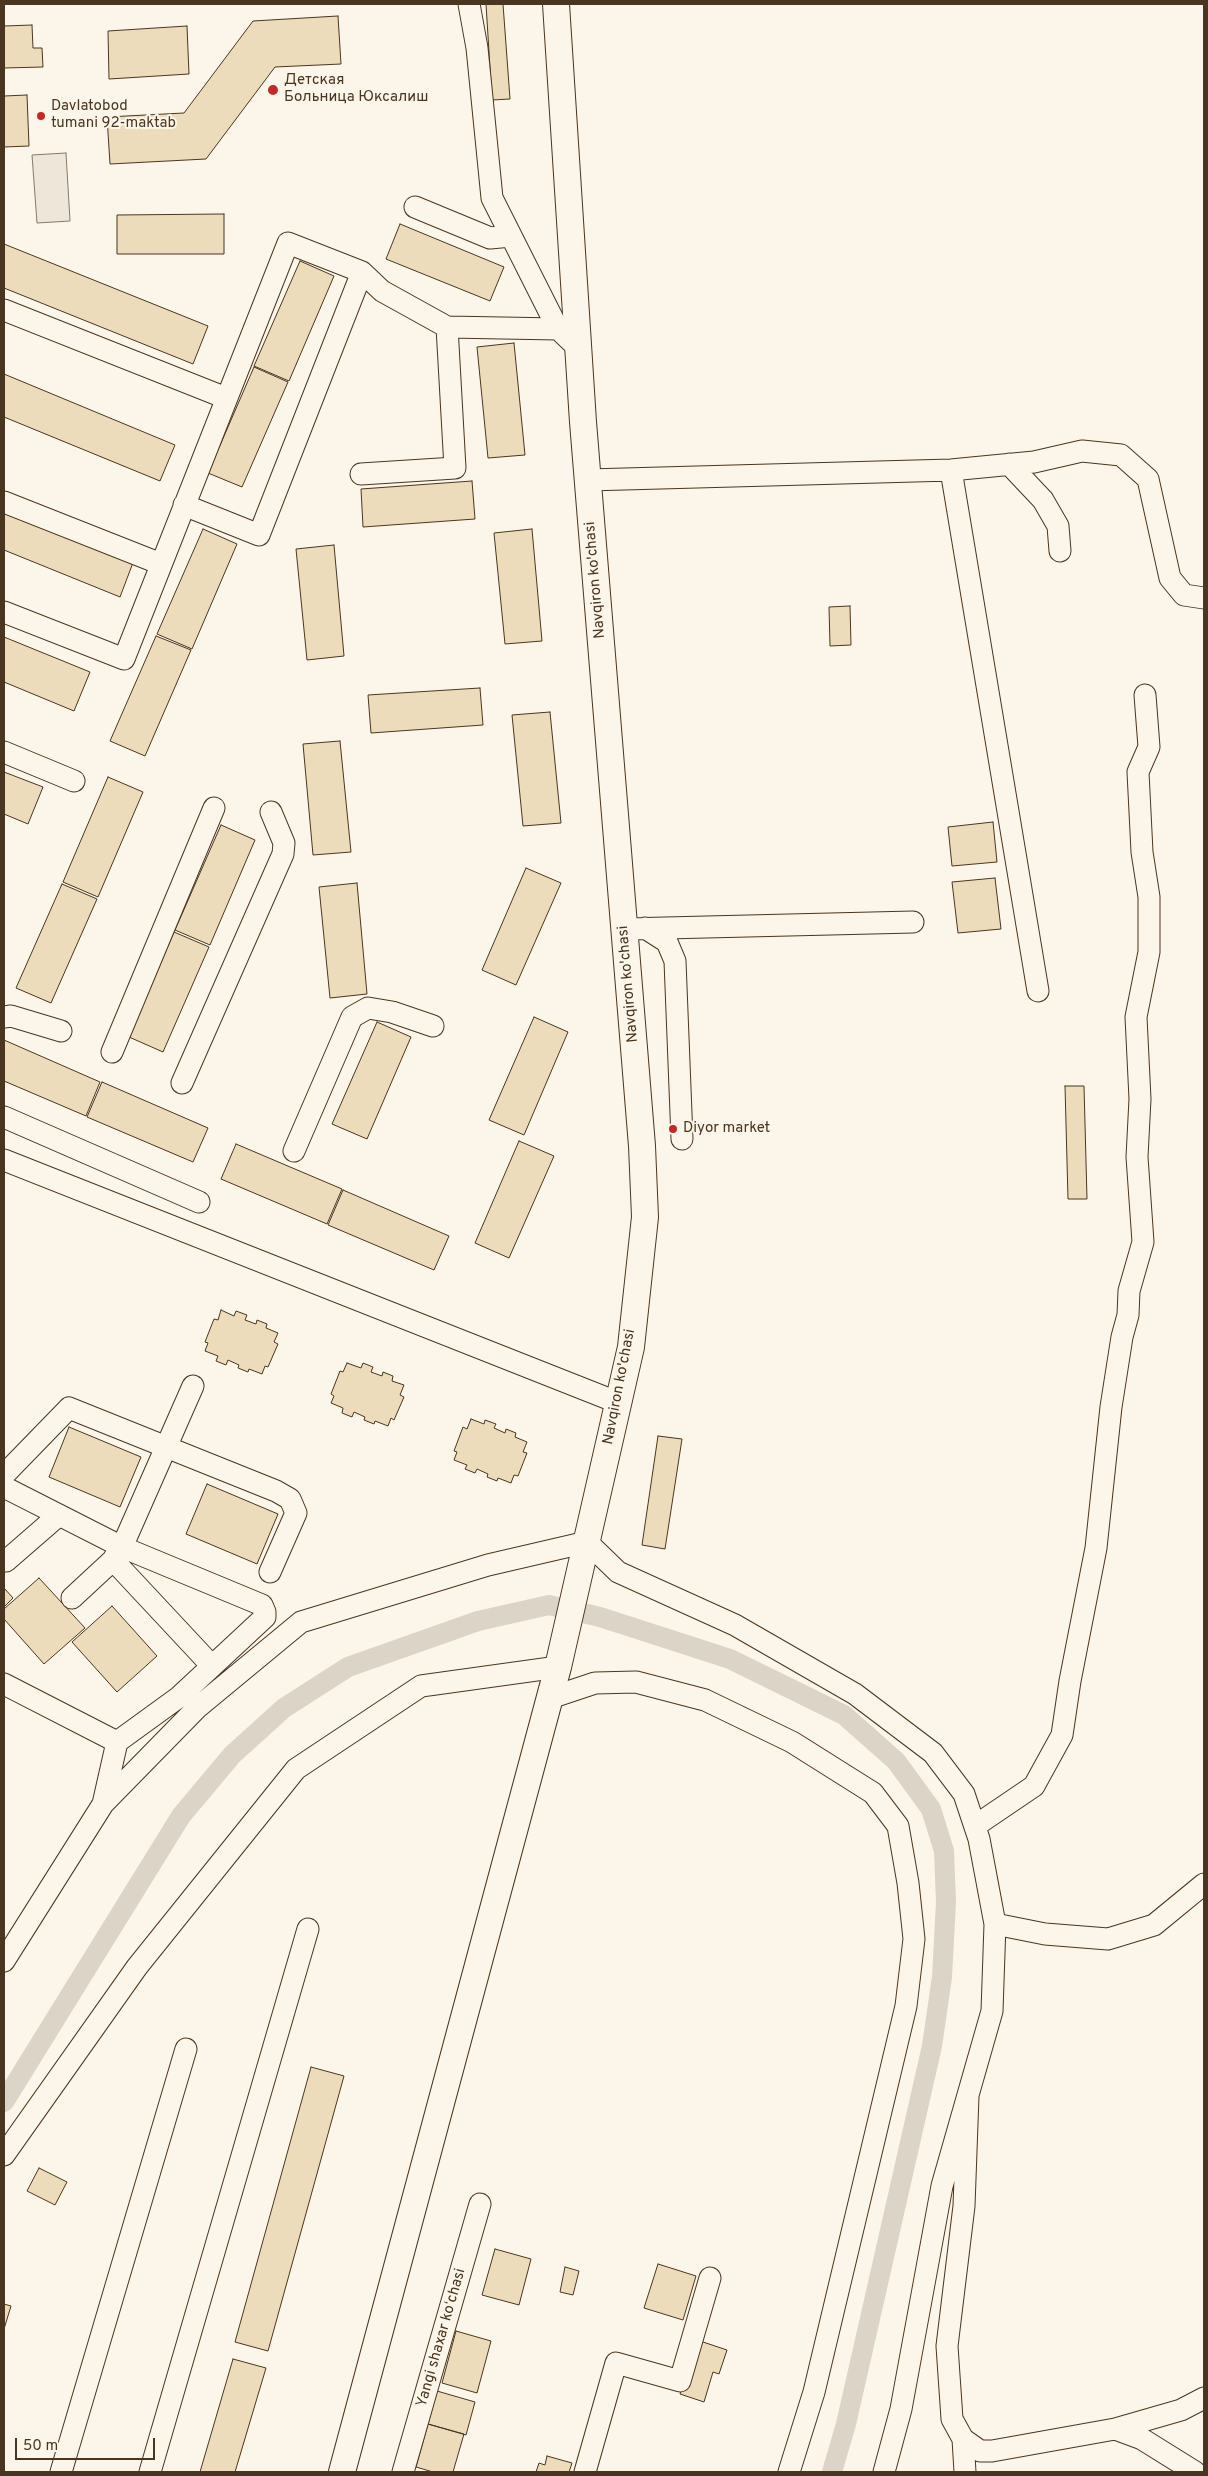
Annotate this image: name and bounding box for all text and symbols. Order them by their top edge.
place label: Детская Больница Юксалиш [284,72,428,107]
marker: Детская Больница Юксалиш [266,83,280,97]
place label: Davlatobod tumani 92-maktab [51,98,176,133]
marker: Davlatobod tumani 92-maktab [35,110,47,122]
street label: Navqiron ko'chasi [582,521,610,639]
street label: Navqiron ko'chasi [615,925,643,1043]
place label: Diyor market [683,1120,770,1138]
marker: Diyor market [667,1123,679,1135]
street label: Navqiron ko'chasi [600,1328,640,1446]
street label: Yangi shaxar koʻchasi [414,2267,470,2409]
scale bar [18,2428,158,2460]
text: 50 m [23,2437,58,2456]

